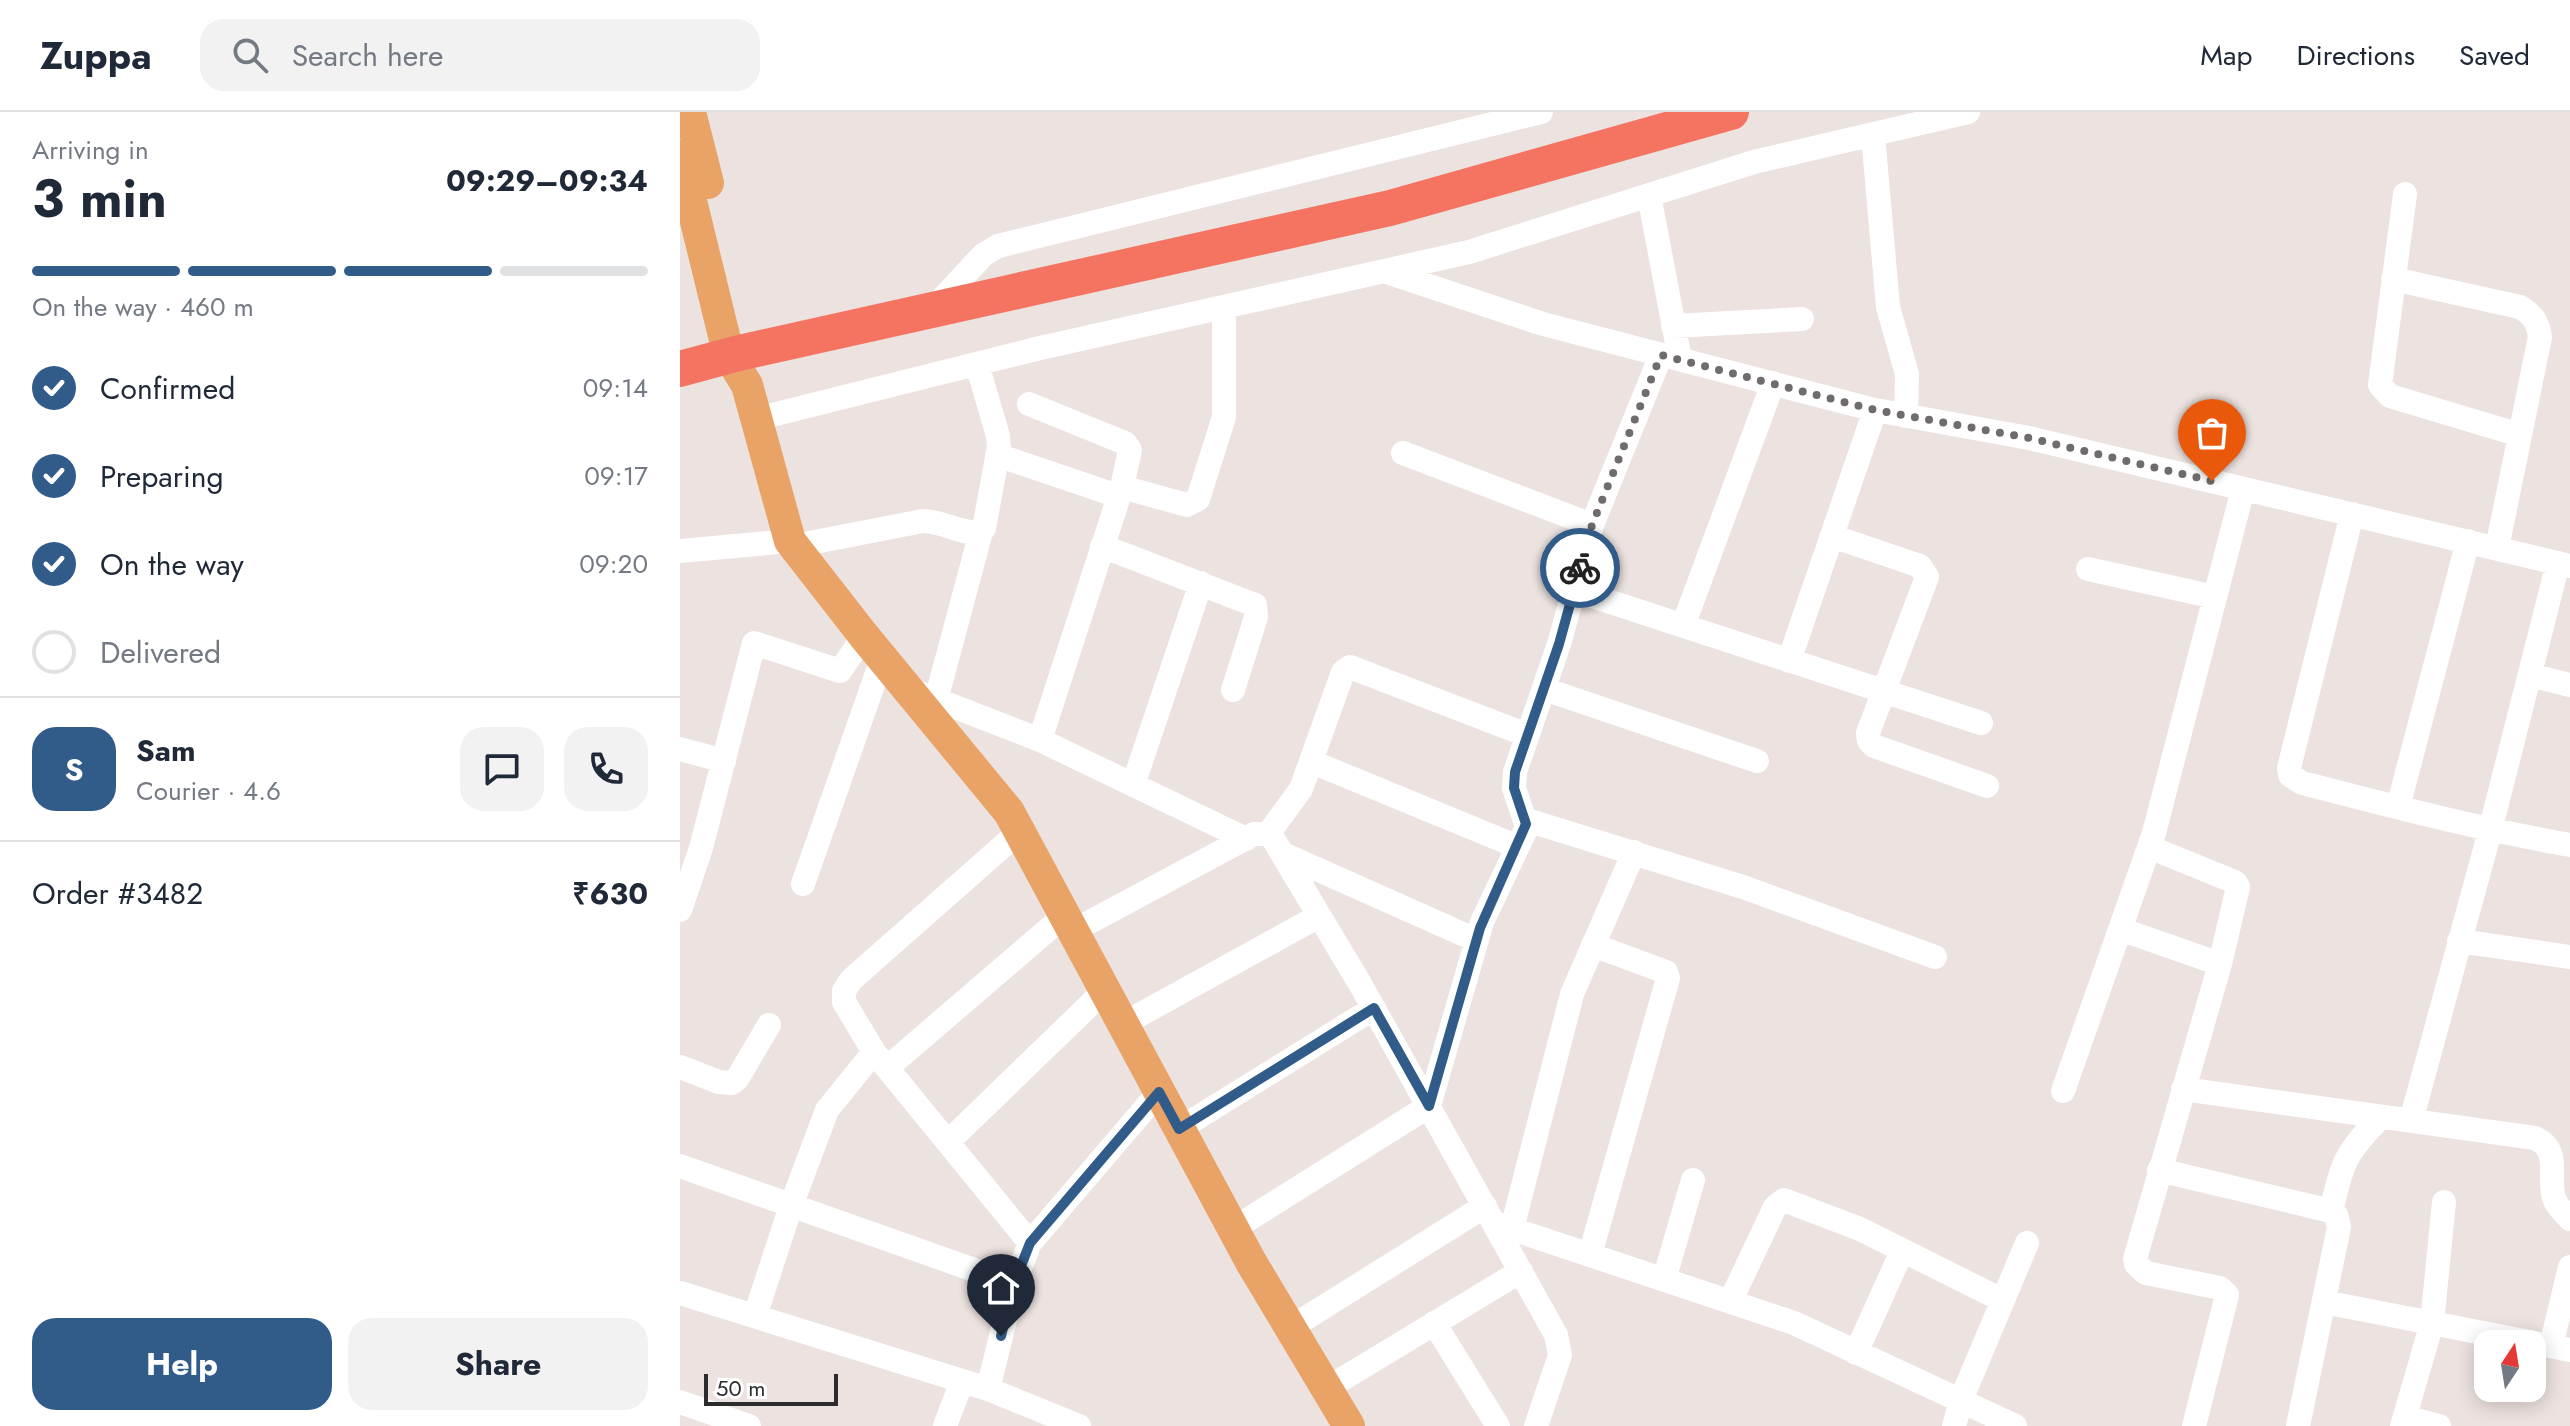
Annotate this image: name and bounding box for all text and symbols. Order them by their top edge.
search box [200,19,760,91]
text: Zuppa [40,28,152,83]
icon: search [228,33,272,77]
text: Search here [292,34,443,77]
text: Map [2200,35,2252,76]
text: Directions [2296,35,2415,76]
text: Saved [2459,35,2530,76]
text: Arriving in [32,131,149,169]
text: 09:29–09:34 [446,159,648,202]
text: 3 min [32,161,167,237]
text: On the way · 460 m [32,288,254,326]
icon: check [32,366,76,410]
text: Confirmed [100,367,235,410]
text: 09:14 [583,369,648,407]
pin [2178,399,2246,481]
icon: bag [2190,411,2234,455]
icon: check [32,454,76,498]
text: Preparing [100,455,224,498]
text: 09:17 [584,457,648,495]
courier [1540,528,1620,608]
icon: check [32,542,76,586]
text: On the way [100,543,244,586]
text: 09:20 [579,545,648,583]
icon: bike [1558,546,1602,590]
text: Delivered [100,631,221,674]
button: chat [460,727,544,811]
button: phone [564,727,648,811]
text: Sam [136,729,196,772]
text: S [65,748,83,791]
text: Courier · 4.6 [136,772,281,810]
text: Order #3482 [32,872,203,915]
text: ₹630 [572,872,648,915]
pin [967,1254,1035,1336]
icon: home [979,1266,1023,1310]
button: Help [32,1318,332,1410]
button: Share [348,1318,648,1410]
north arrow [2474,1330,2546,1402]
map controls [2474,1330,2546,1402]
scale bar [704,1370,838,1406]
text: 50 m [716,1372,765,1404]

